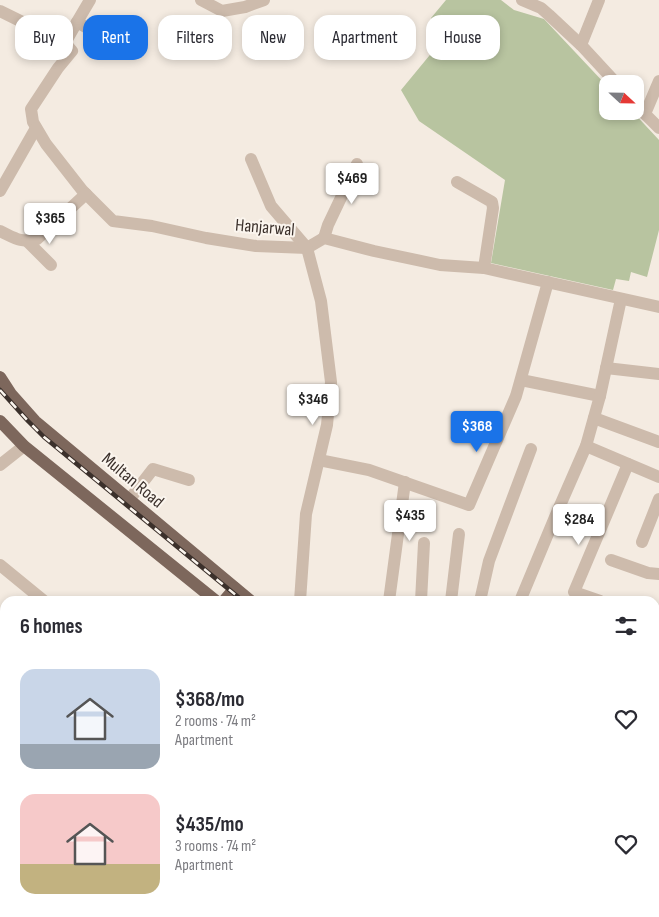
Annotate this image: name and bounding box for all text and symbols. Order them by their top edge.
chip: Buy [15,15,73,60]
chip: Rent [83,15,148,60]
chip: Filters [158,15,232,60]
chip: New [242,15,304,60]
chip: Apartment [314,15,416,60]
chip: House [426,15,500,60]
north arrow [599,75,644,120]
map controls [599,75,644,120]
pin: $469 [322,162,382,205]
text: $469 [337,169,367,188]
pin: $365 [20,202,80,245]
text: $365 [35,209,65,228]
street label: Hanjarwal [234,214,296,241]
pin: $346 [283,384,343,426]
text: $346 [298,390,328,409]
pin: $368 [447,410,507,453]
text: $368 [462,417,492,436]
street label: Multan Road [97,448,168,512]
pin: $435 [380,500,440,542]
pin: $284 [549,504,609,546]
text: $435 [395,506,425,525]
text: $284 [564,510,594,529]
icon: filters [612,612,640,640]
text: 6 homes [20,614,83,639]
text: $368/mo [175,687,244,712]
icon: home [60,689,120,749]
icon: heart [612,705,640,733]
text: 2 rooms · 74 m² [175,712,256,731]
text: Apartment [175,731,233,750]
text: $435/mo [175,812,244,837]
icon: home [60,814,120,874]
icon: heart [612,830,640,858]
text: 3 rooms · 74 m² [175,837,256,856]
text: Apartment [175,856,233,875]

